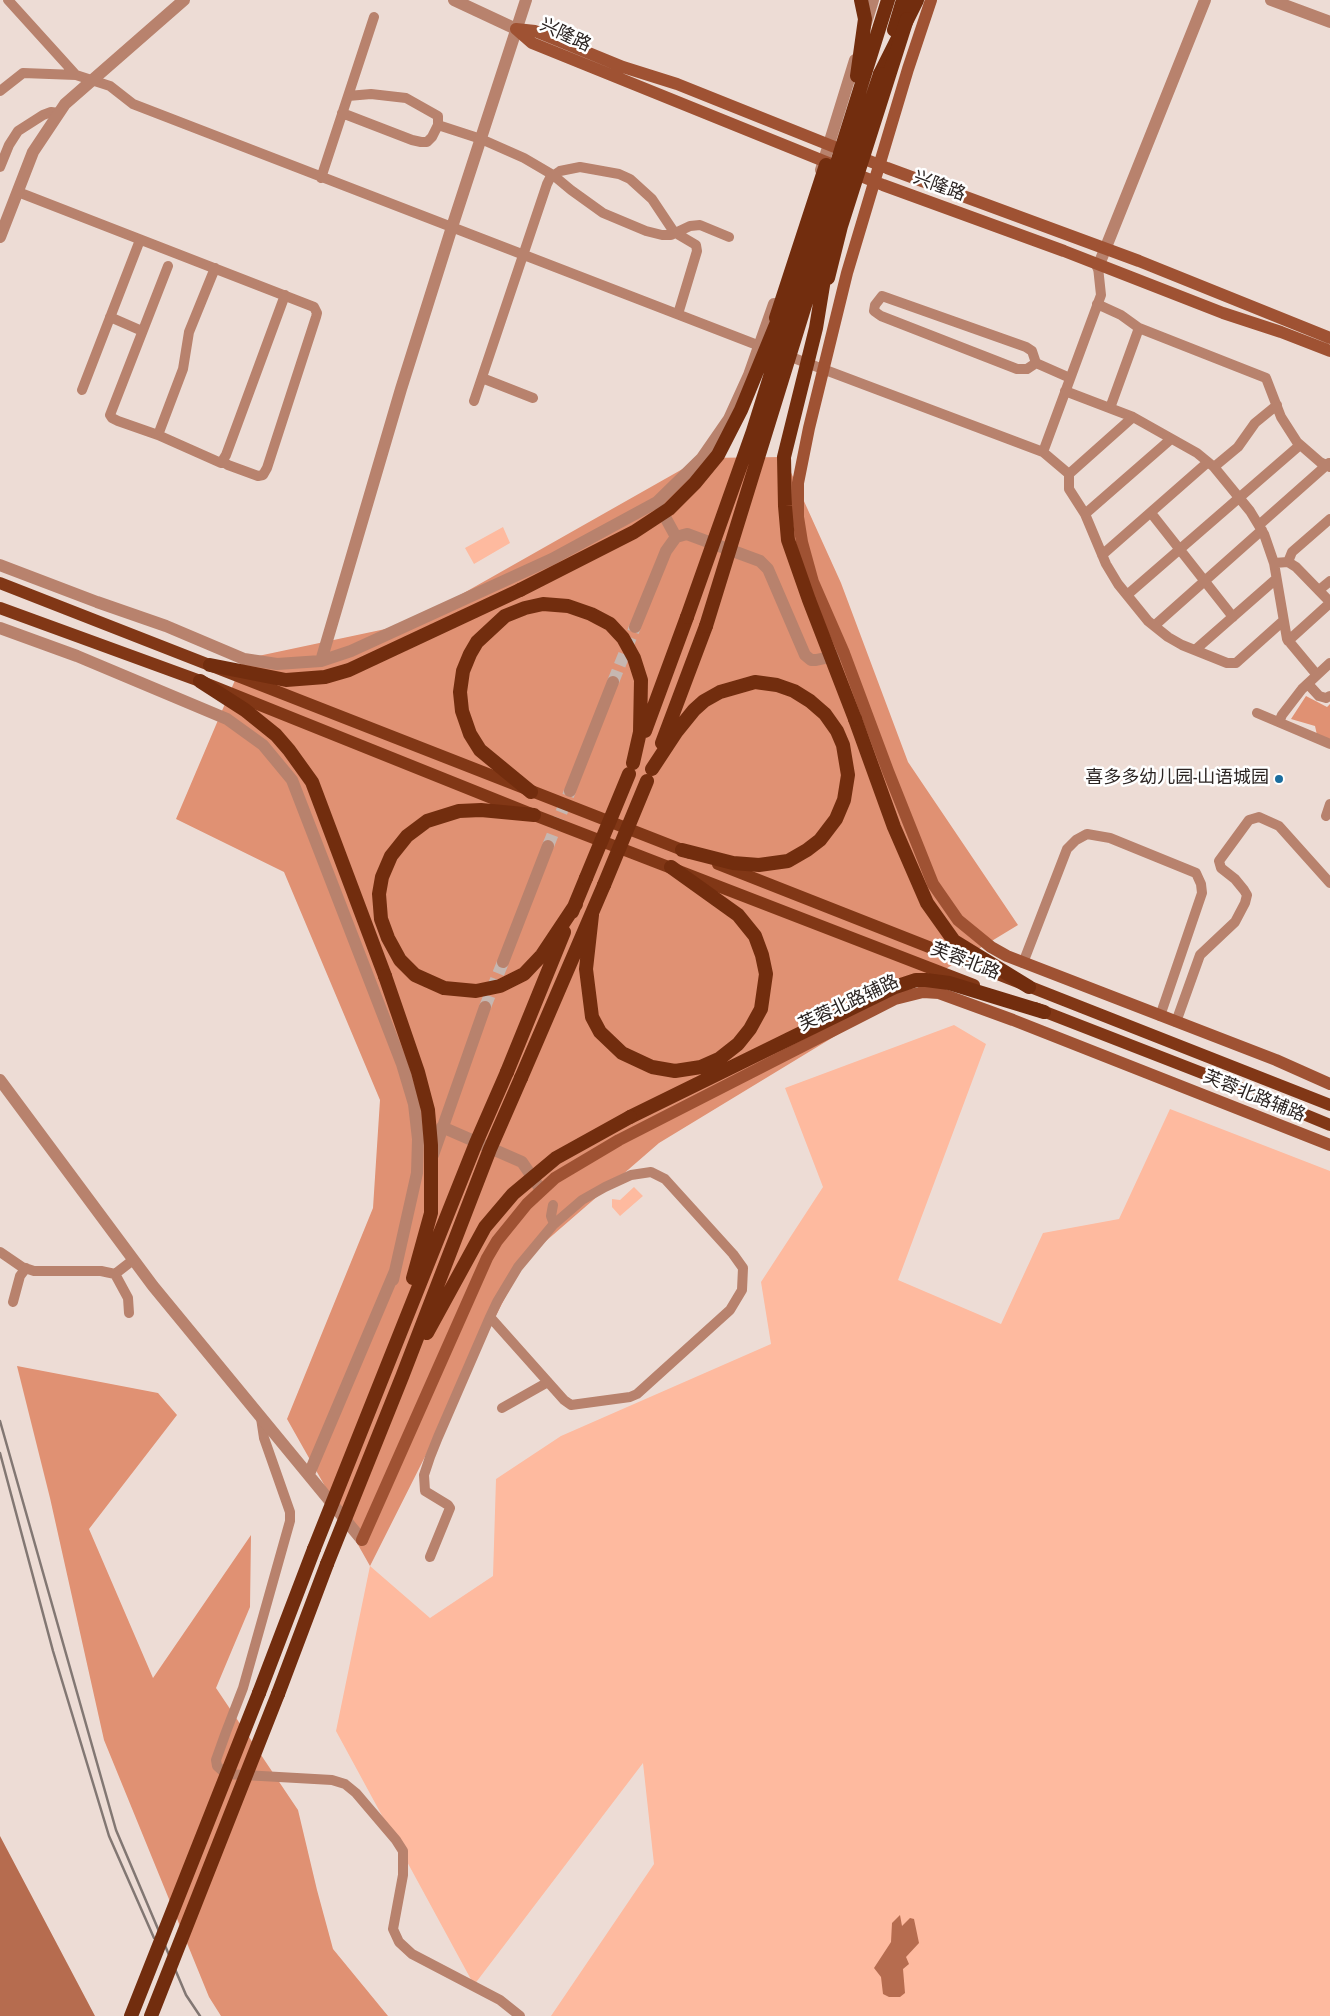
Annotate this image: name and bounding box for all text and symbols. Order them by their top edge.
street label: 兴隆路 [536,15,594,57]
street label: 兴隆路 [910,168,968,206]
place label: 喜多多幼儿园-山语城园 [1085,768,1269,790]
marker: 喜多多幼儿园-山语城园 [1273,773,1285,785]
street label: 芙蓉北路 [928,939,1002,985]
street label: 芙蓉北路辅路 [795,971,903,1037]
street label: 芙蓉北路辅路 [1200,1067,1308,1127]

